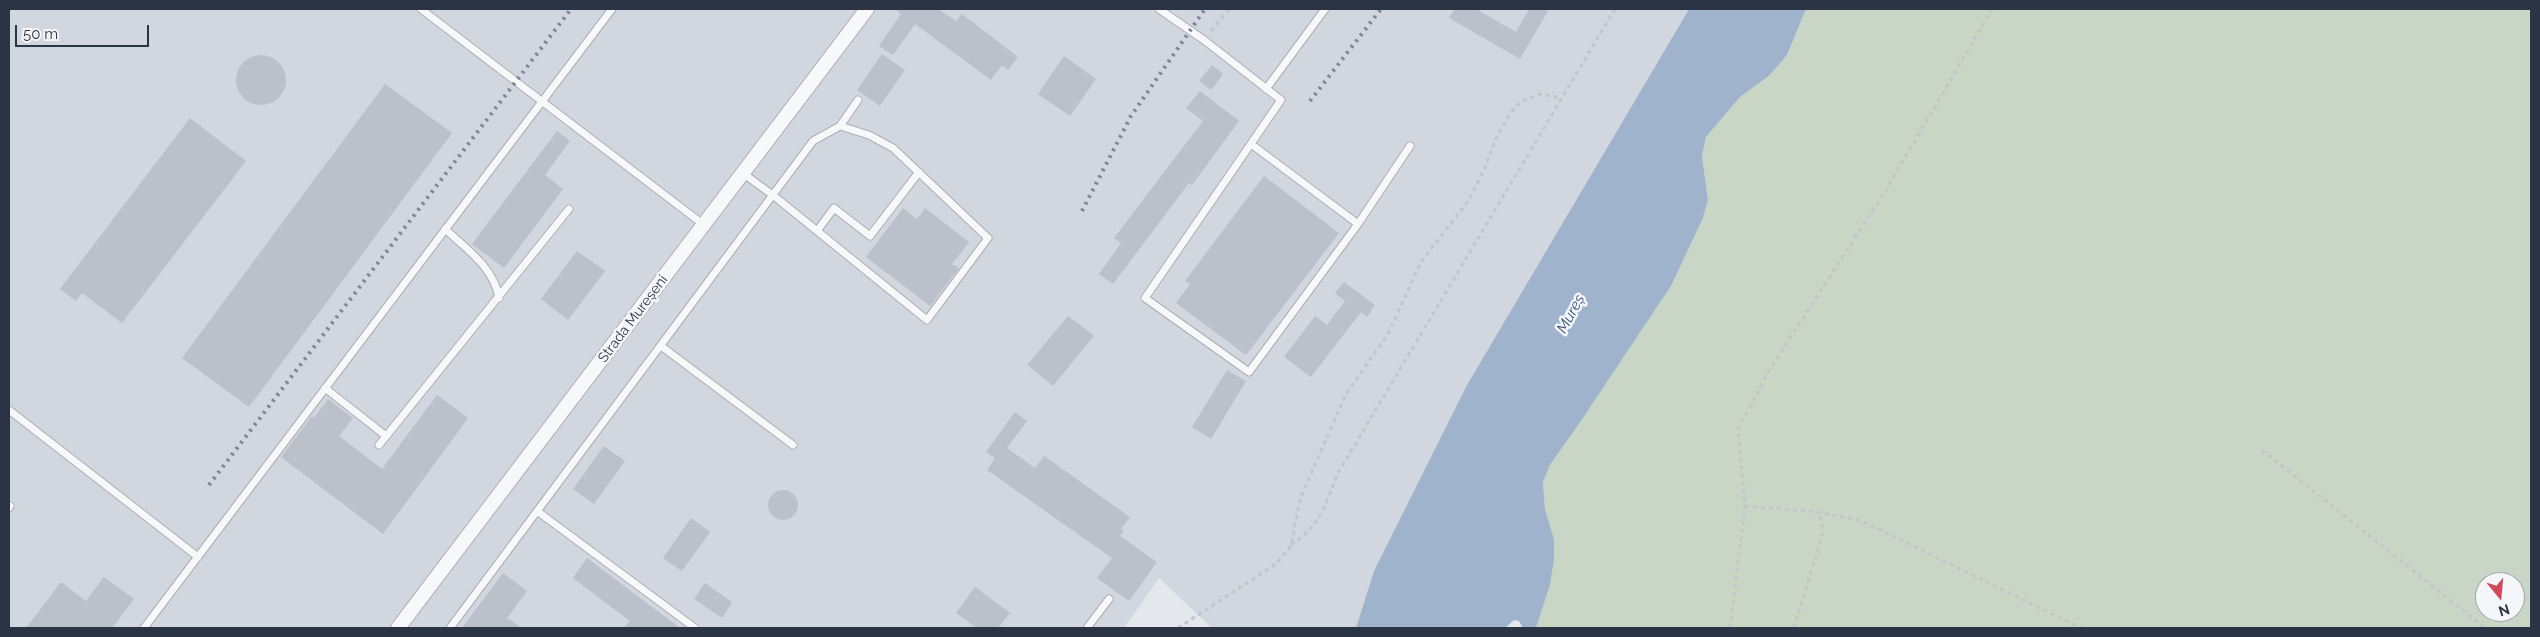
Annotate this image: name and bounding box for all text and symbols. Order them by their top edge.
scale bar [18,15,151,47]
text: 50 m [23,25,58,43]
street label: Strada Mureșeni [595,272,671,366]
water label: Mureș [1553,292,1589,336]
north arrow [2475,572,2525,622]
text: N [2497,601,2512,620]

